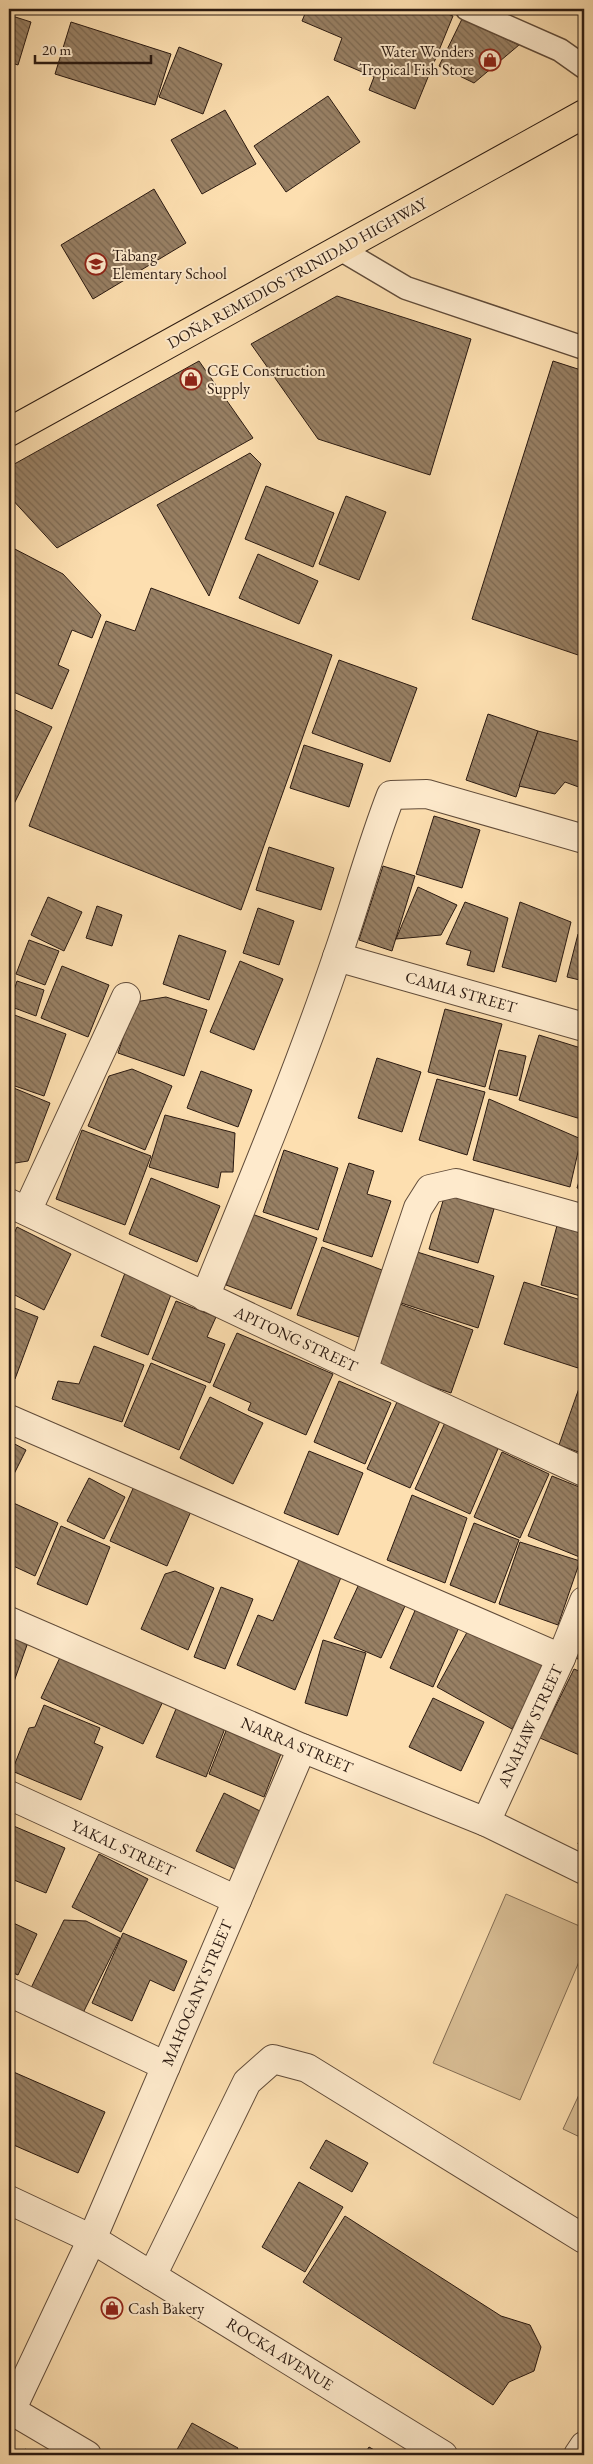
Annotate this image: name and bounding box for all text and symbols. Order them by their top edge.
scale bar [35,32,151,64]
text: 20 m [42,40,71,59]
place label: Water Wonders Tropical Fish Store [359,41,474,80]
shop icon: Water Wonders Tropical Fish Store [478,48,502,72]
street label: DOÑA REMEDIOS TRINIDAD HIGHWAY [163,192,431,353]
place label: Tabang Elementary School [112,245,227,284]
school or university icon: Tabang Elementary School [84,252,108,276]
place label: CGE Construction Supply [207,360,326,399]
shop icon: CGE Construction Supply [179,367,203,391]
street label: CAMIA STREET [403,966,519,1018]
street label: APITONG STREET [230,1301,361,1377]
street label: ANAHAW STREET [492,1661,568,1792]
street label: NARRA STREET [238,1712,357,1778]
street label: YAKAL STREET [68,1815,179,1881]
street label: MAHOGANY STREET [157,1916,237,2069]
shop icon: Cash Bakery [100,2296,124,2320]
place label: Cash Bakery [128,2298,205,2319]
street label: ROCKA AVENUE [223,2313,337,2395]

